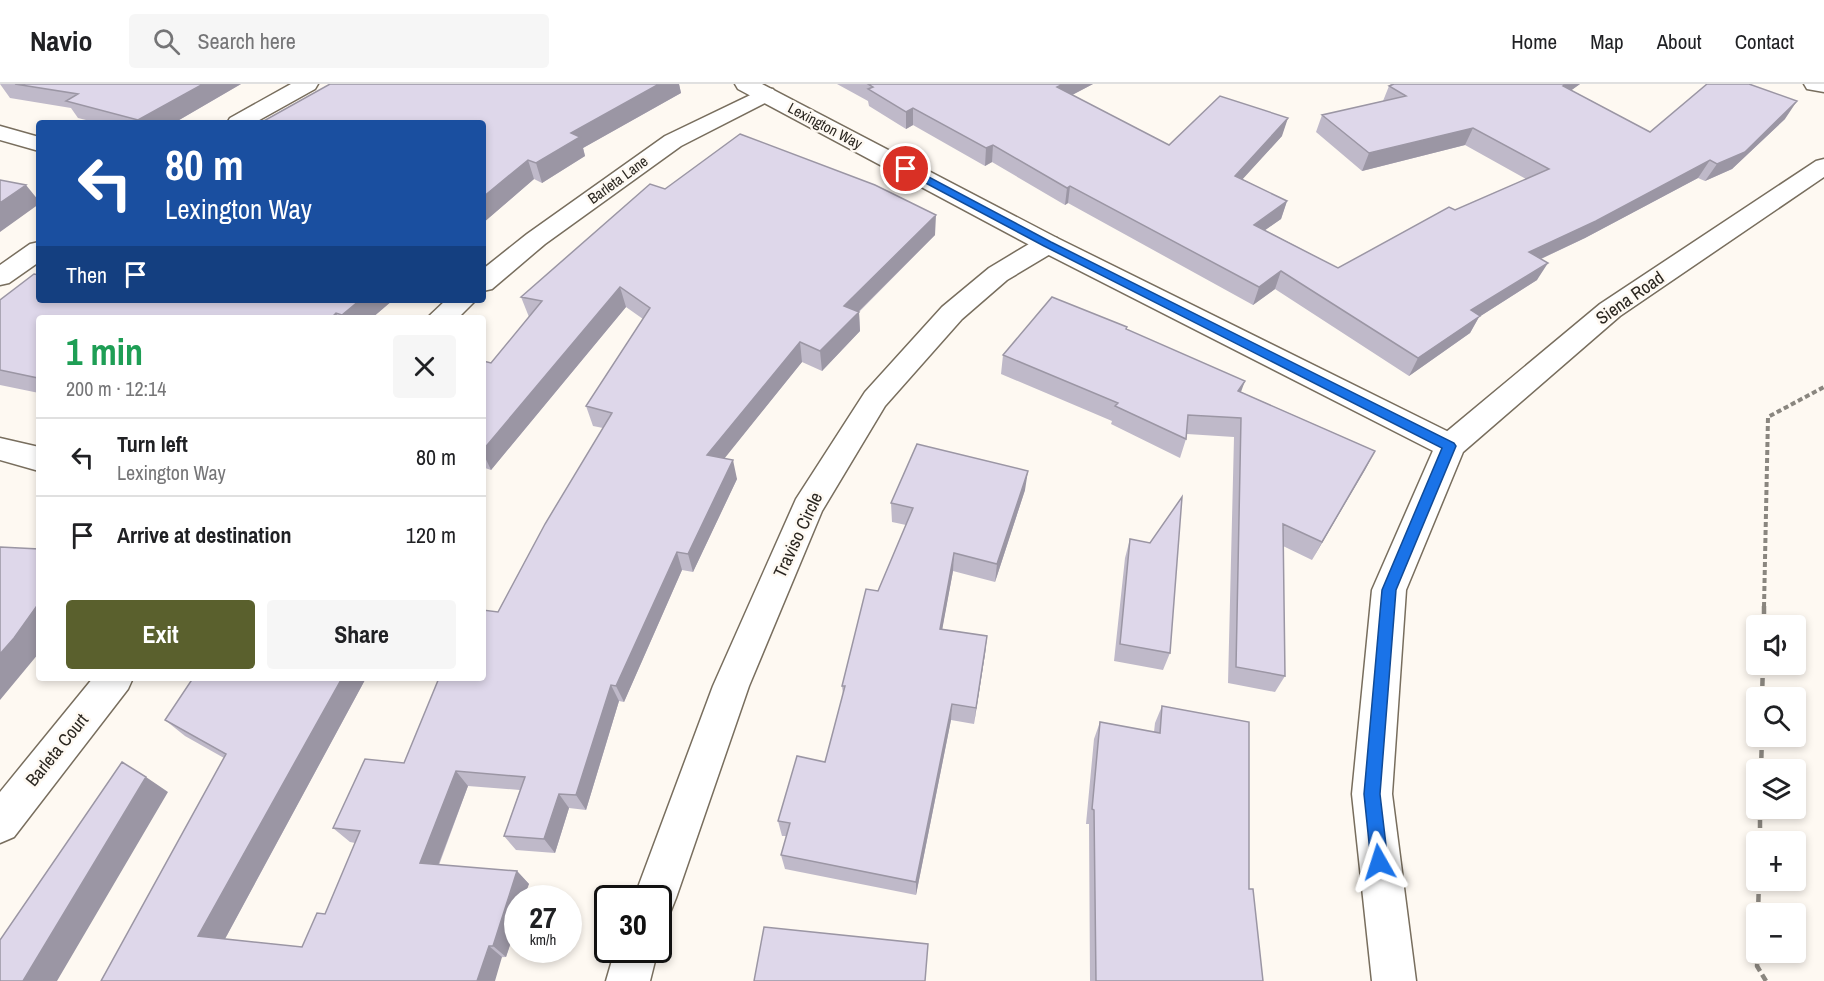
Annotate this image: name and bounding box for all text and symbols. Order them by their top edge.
search box [129,14,549,68]
text: Navio [30,22,93,60]
icon: search [150,25,183,58]
text: Search here [198,26,296,56]
text: Home [1511,27,1557,56]
text: Map [1590,27,1624,56]
text: About [1657,27,1702,56]
text: Contact [1735,27,1794,56]
street label: Lexington Way [784,97,867,154]
text: 80 m [165,137,244,193]
pin [880,143,931,194]
icon: left [66,144,144,222]
street label: Barleta Lane [583,151,652,209]
icon: arrive [889,152,922,185]
text: Lexington Way [165,191,312,227]
icon: arrive [119,258,152,291]
text: Then [66,260,107,290]
street label: Siena Road [1591,265,1669,330]
text: 1 min [66,328,143,376]
button: close [393,335,456,398]
text: 200 m · 12:14 [66,375,166,402]
text: Turn left [117,429,188,459]
icon: left [66,441,99,474]
text: 80 m [416,442,456,472]
text: Lexington Way [117,459,226,486]
street label: Traviso Circle [767,488,828,581]
icon: arrive [66,519,99,552]
text: Arrive at destination [117,520,291,550]
text: 120 m [406,520,456,550]
button: Exit [66,600,255,669]
button: Share [267,600,456,669]
map controls [1746,615,1806,963]
button: sound [1746,615,1806,675]
button: search [1746,687,1806,747]
street label: Barleta Court [20,708,94,791]
button: layers [1746,759,1806,819]
position arrow [1347,830,1411,894]
button: + [1746,831,1806,891]
speed limit sign: 30 [594,885,672,963]
text: 27 [529,897,557,937]
button: − [1746,903,1806,963]
text: km/h [530,929,556,950]

